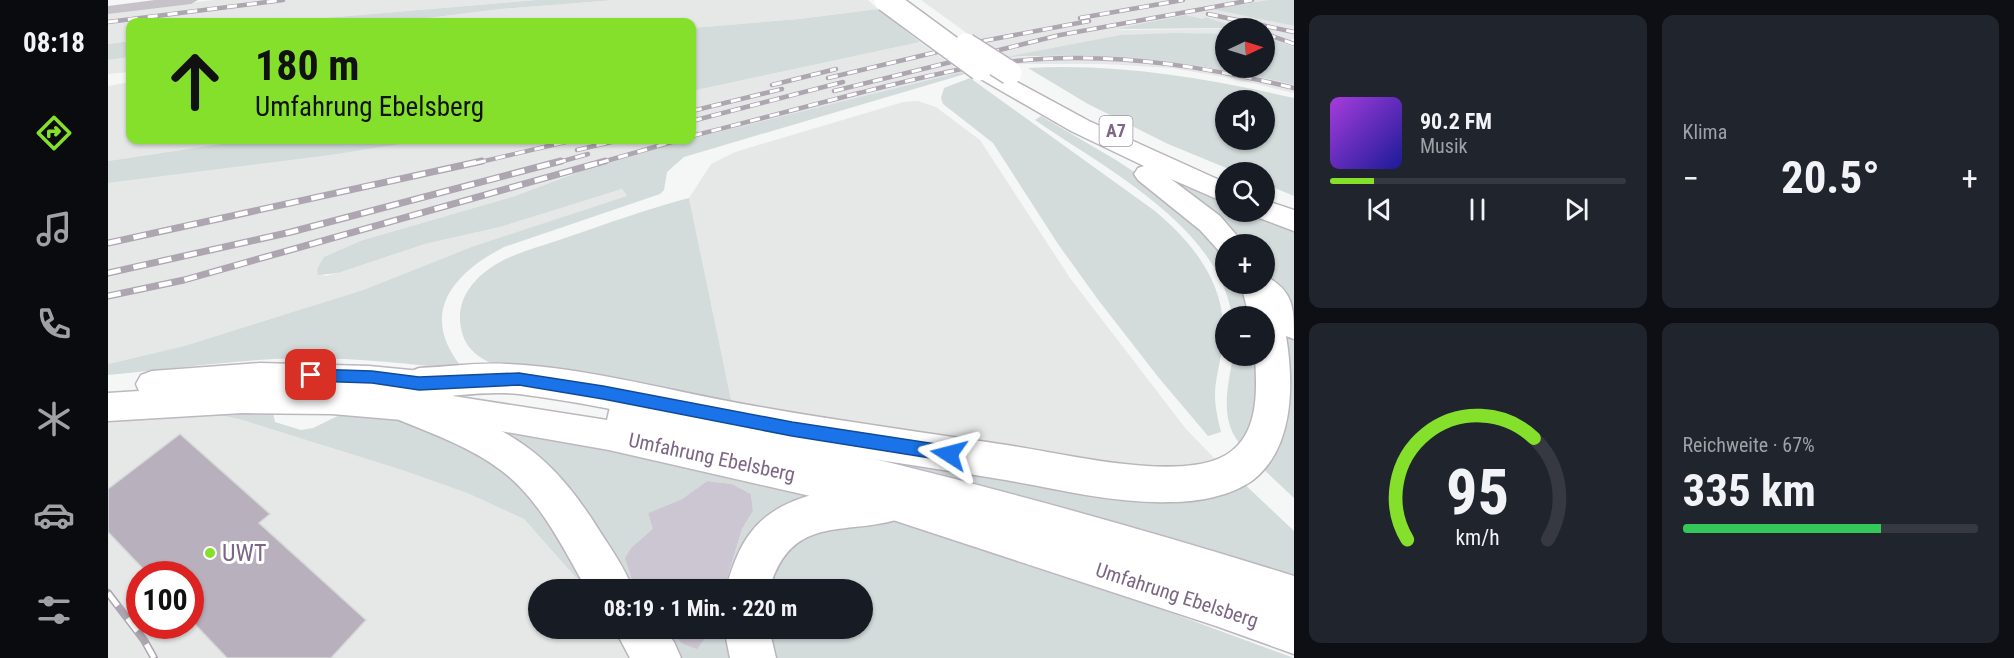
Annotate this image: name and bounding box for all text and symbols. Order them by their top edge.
north arrow [1215,18,1275,78]
map controls [1215,18,1275,366]
text: 08:18 [23,27,85,59]
text: 180 m [255,41,360,90]
icon: ahead [156,42,234,120]
button: sound [1215,90,1275,150]
text: Umfahrung Ebelsberg [255,91,484,123]
text: 90.2 FM [1420,109,1492,134]
icon: directions [33,112,75,154]
road number: A7 [1100,116,1132,146]
text: Klima [1683,120,1727,144]
text: Musik [1420,134,1468,158]
text: 20.5° [1781,151,1880,204]
text: − [1683,159,1699,198]
text: + [1962,159,1978,198]
button: search [1215,162,1275,222]
icon: previous [1363,193,1396,226]
icon: pause [1461,193,1494,226]
icon: next [1560,193,1593,226]
icon: music [33,208,75,250]
button: + [1215,234,1275,294]
icon: phone [33,303,75,345]
button: − [1215,306,1275,366]
pin [285,349,336,400]
icon: arrive [294,358,327,391]
icon: climate [33,398,75,440]
position arrow [917,422,981,486]
street label: Umfahrung Ebelsberg [627,428,797,486]
text: Reichweite · 67% [1683,433,1815,457]
text: 95 [1446,456,1509,529]
text: 335 km [1683,464,1816,517]
icon: car [33,494,75,536]
text: km/h [1456,525,1500,550]
place label: UWT [222,539,266,567]
marker: UWT [203,546,217,560]
street label: Umfahrung Ebelsberg [1093,557,1261,633]
speed limit sign: 100 [126,561,204,639]
icon: filters [33,589,75,631]
text: 08:19 · 1 Min. · 220 m [604,596,797,621]

